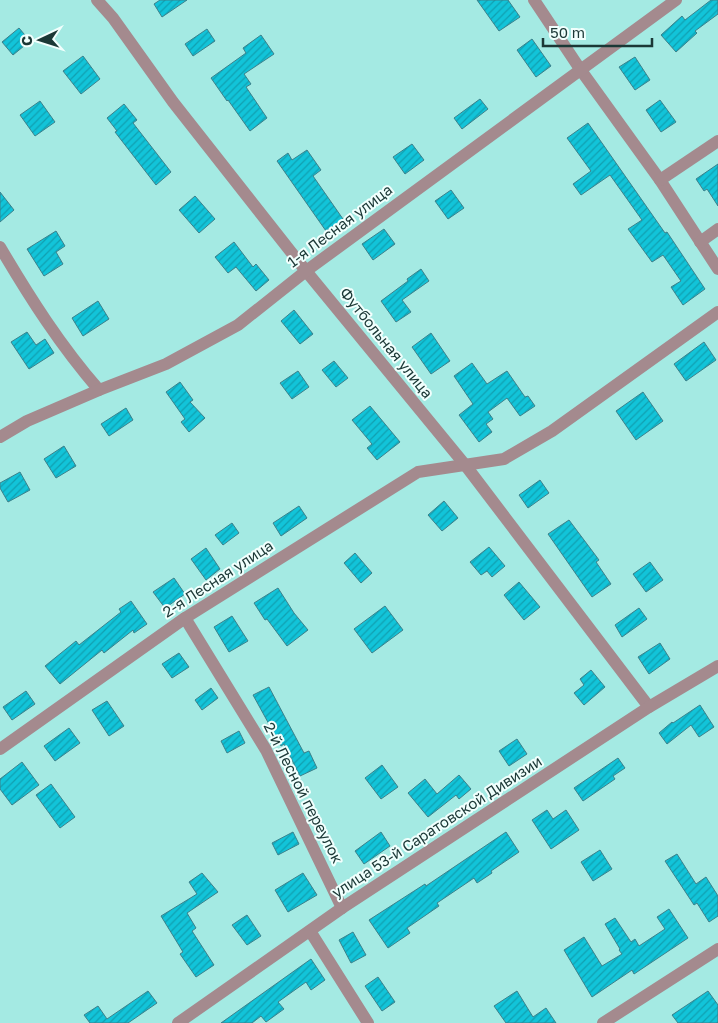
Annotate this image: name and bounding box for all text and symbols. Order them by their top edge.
north arrow [15,15,65,65]
scale bar [543,15,652,47]
text: 50 m [550,23,585,41]
text: С [18,35,35,46]
street label: 1-я Лесная улица [283,180,395,271]
street label: Футбольная улица [337,283,437,401]
street label: 2-я Лесная улица [159,536,276,621]
street label: 2-й Лесной переулок [261,719,347,866]
street label: улица 53-й Саратовской Дивизии [328,751,545,901]

